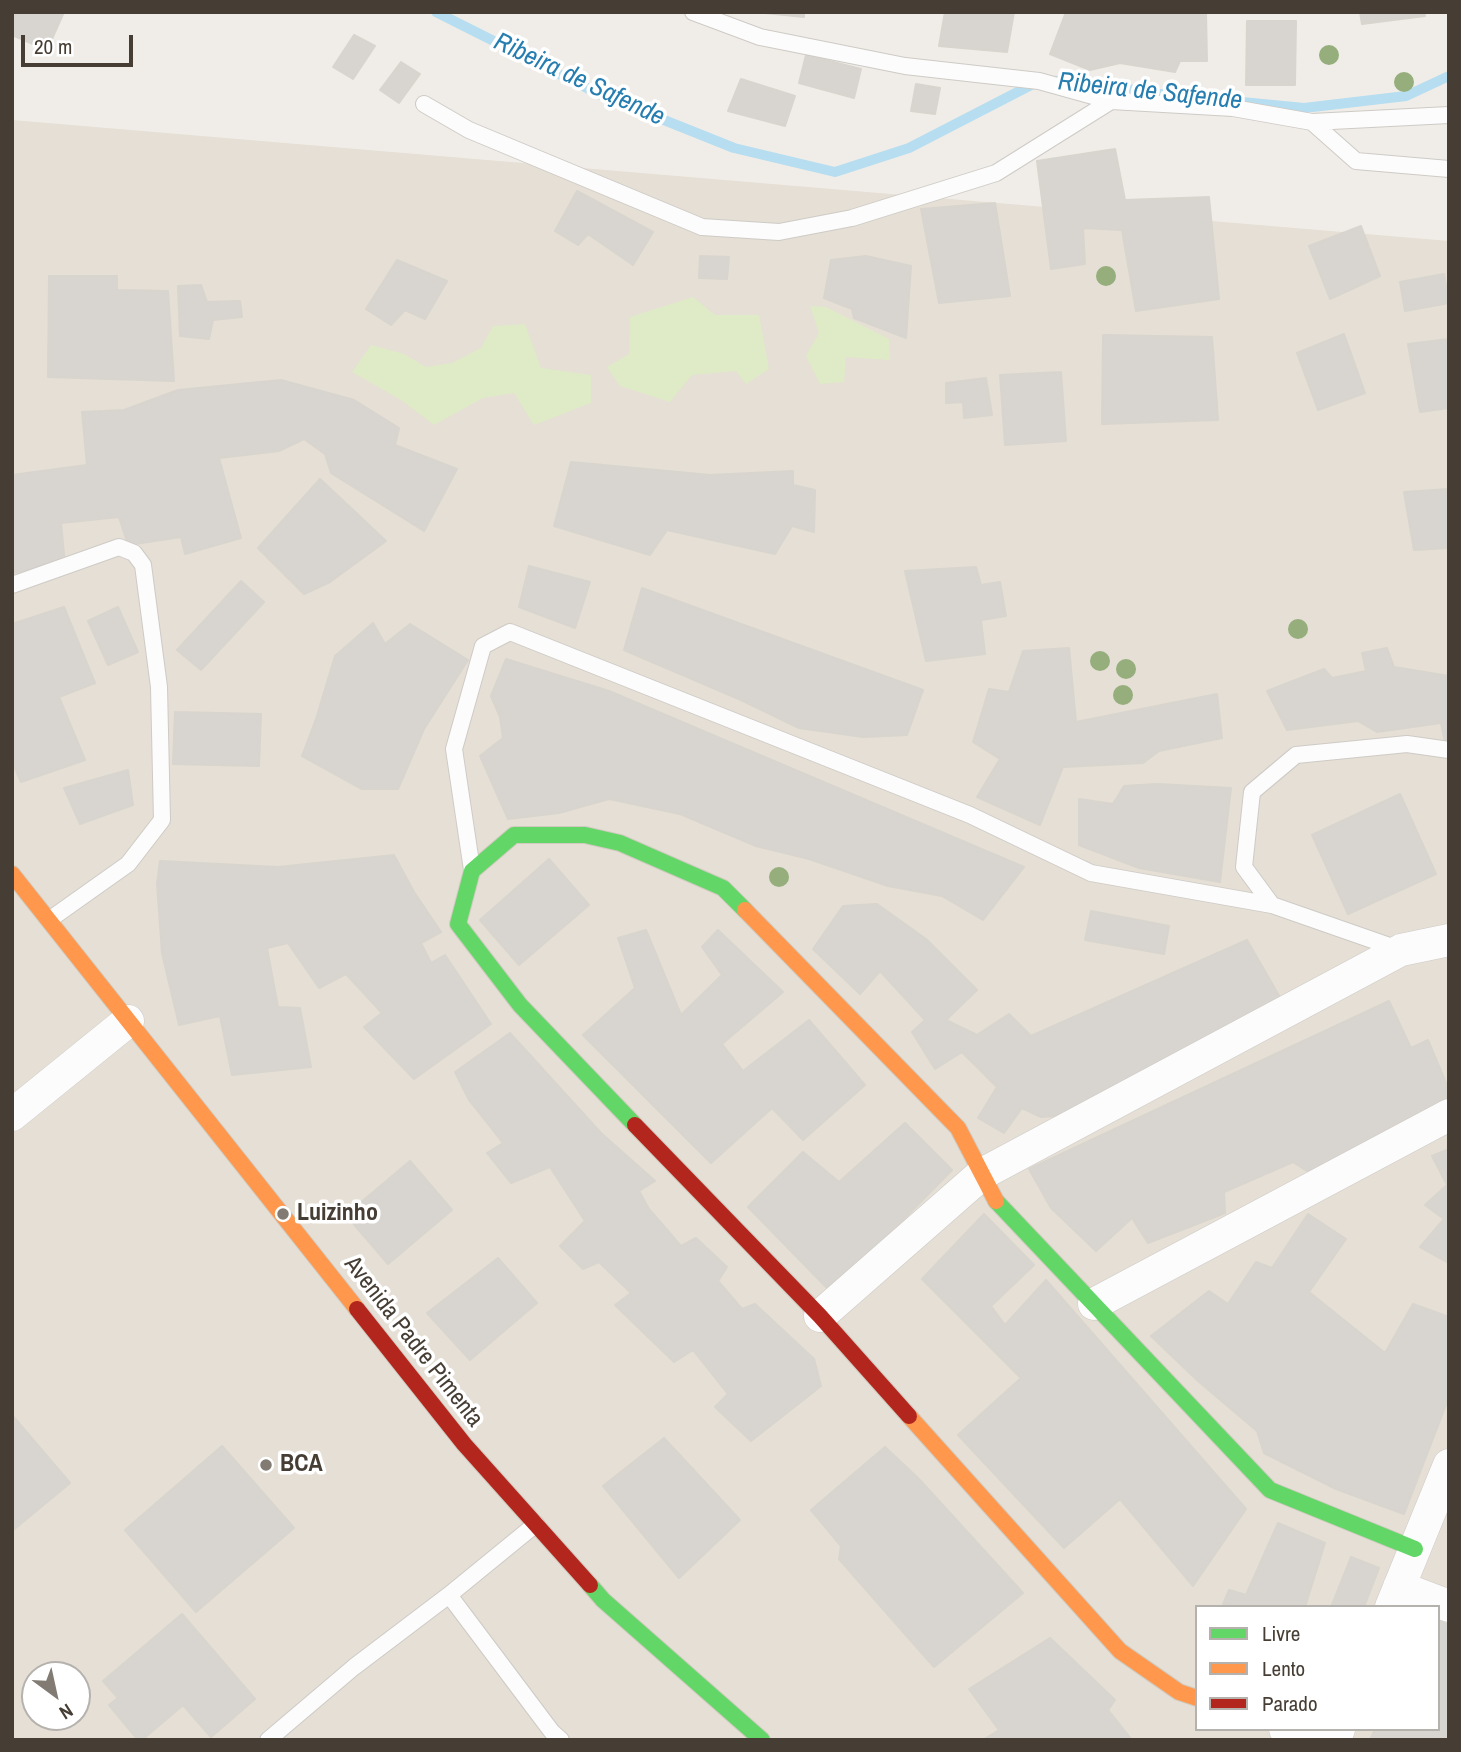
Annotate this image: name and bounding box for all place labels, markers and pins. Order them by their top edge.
place label: Luizinho [297,1200,378,1228]
marker: Luizinho [275,1206,291,1222]
place label: BCA [280,1451,323,1479]
marker: BCA [258,1457,274,1473]

